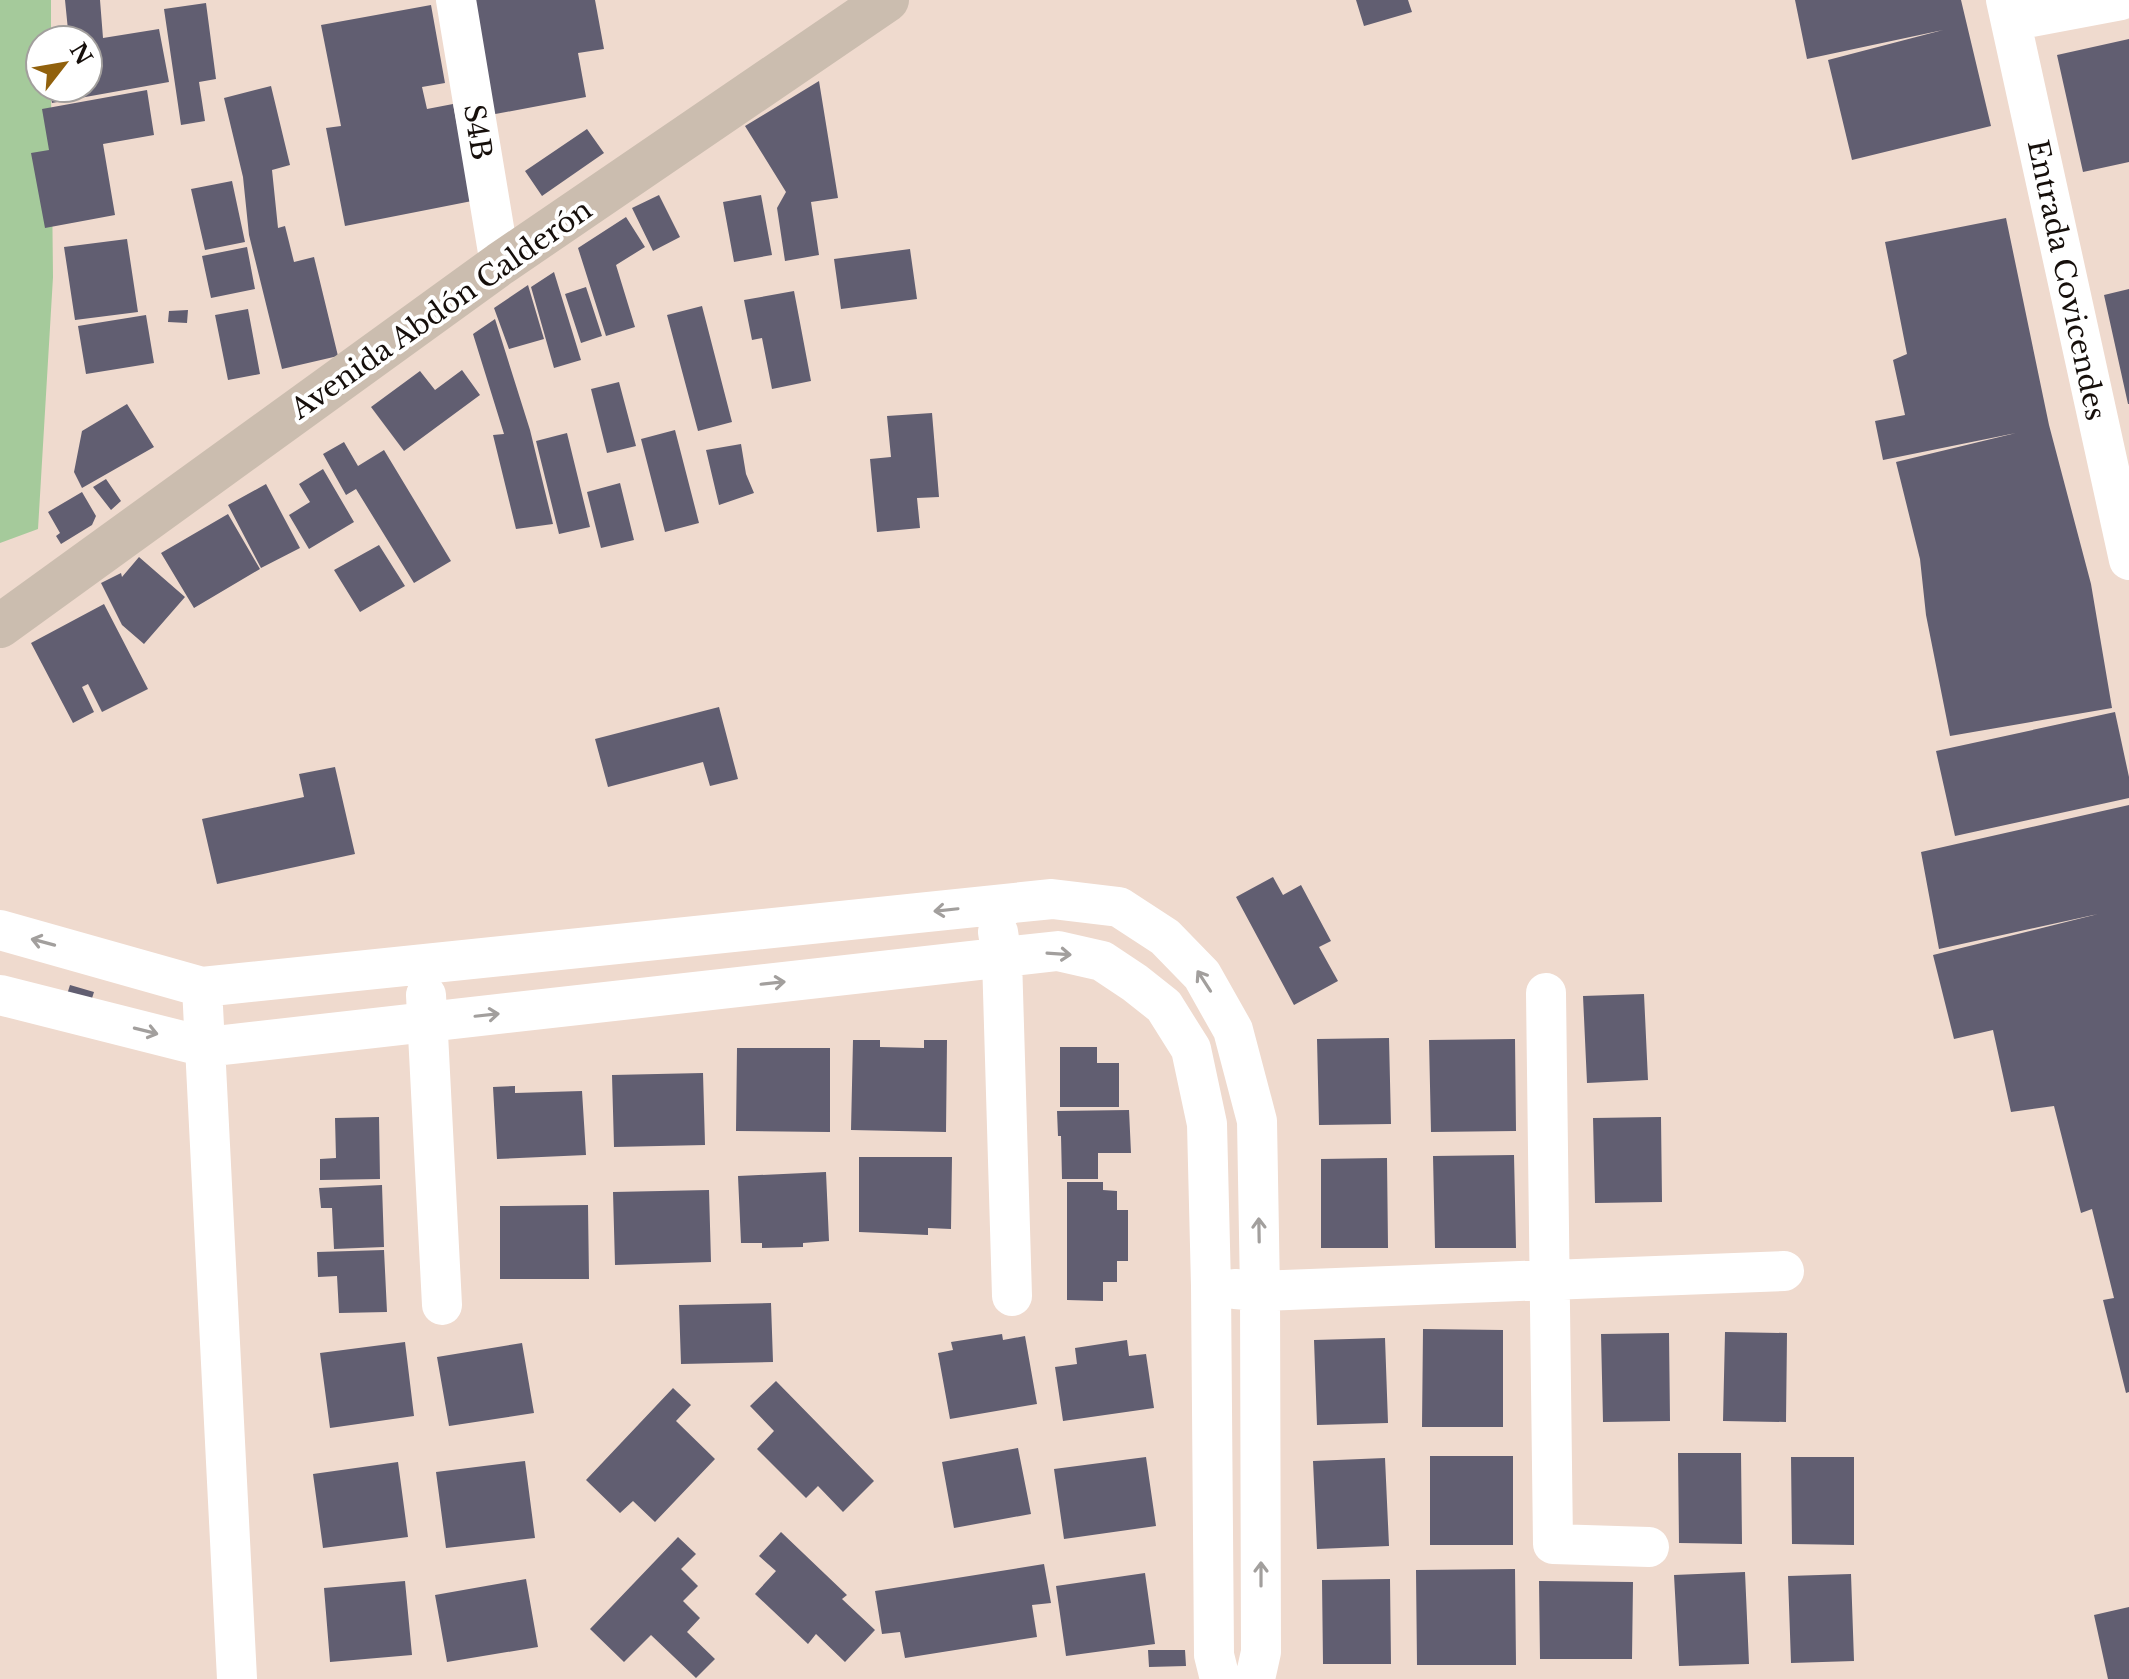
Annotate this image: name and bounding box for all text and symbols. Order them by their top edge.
north arrow [24,24,104,104]
text: N [64,38,98,70]
street label: S4B [456,102,499,162]
street label: Entrada Covicendes [2020,137,2113,424]
street label: Avenida Abdón Calderón [283,192,599,427]
one-way arrow [933,902,960,917]
one-way arrow [30,934,56,949]
one-way arrow [1045,947,1072,962]
one-way arrow [1196,971,1213,993]
one-way arrow [759,976,786,991]
one-way arrow [473,1008,500,1023]
one-way arrow [133,1025,159,1040]
one-way arrow [1251,1217,1267,1244]
one-way arrow [1253,1561,1269,1588]

